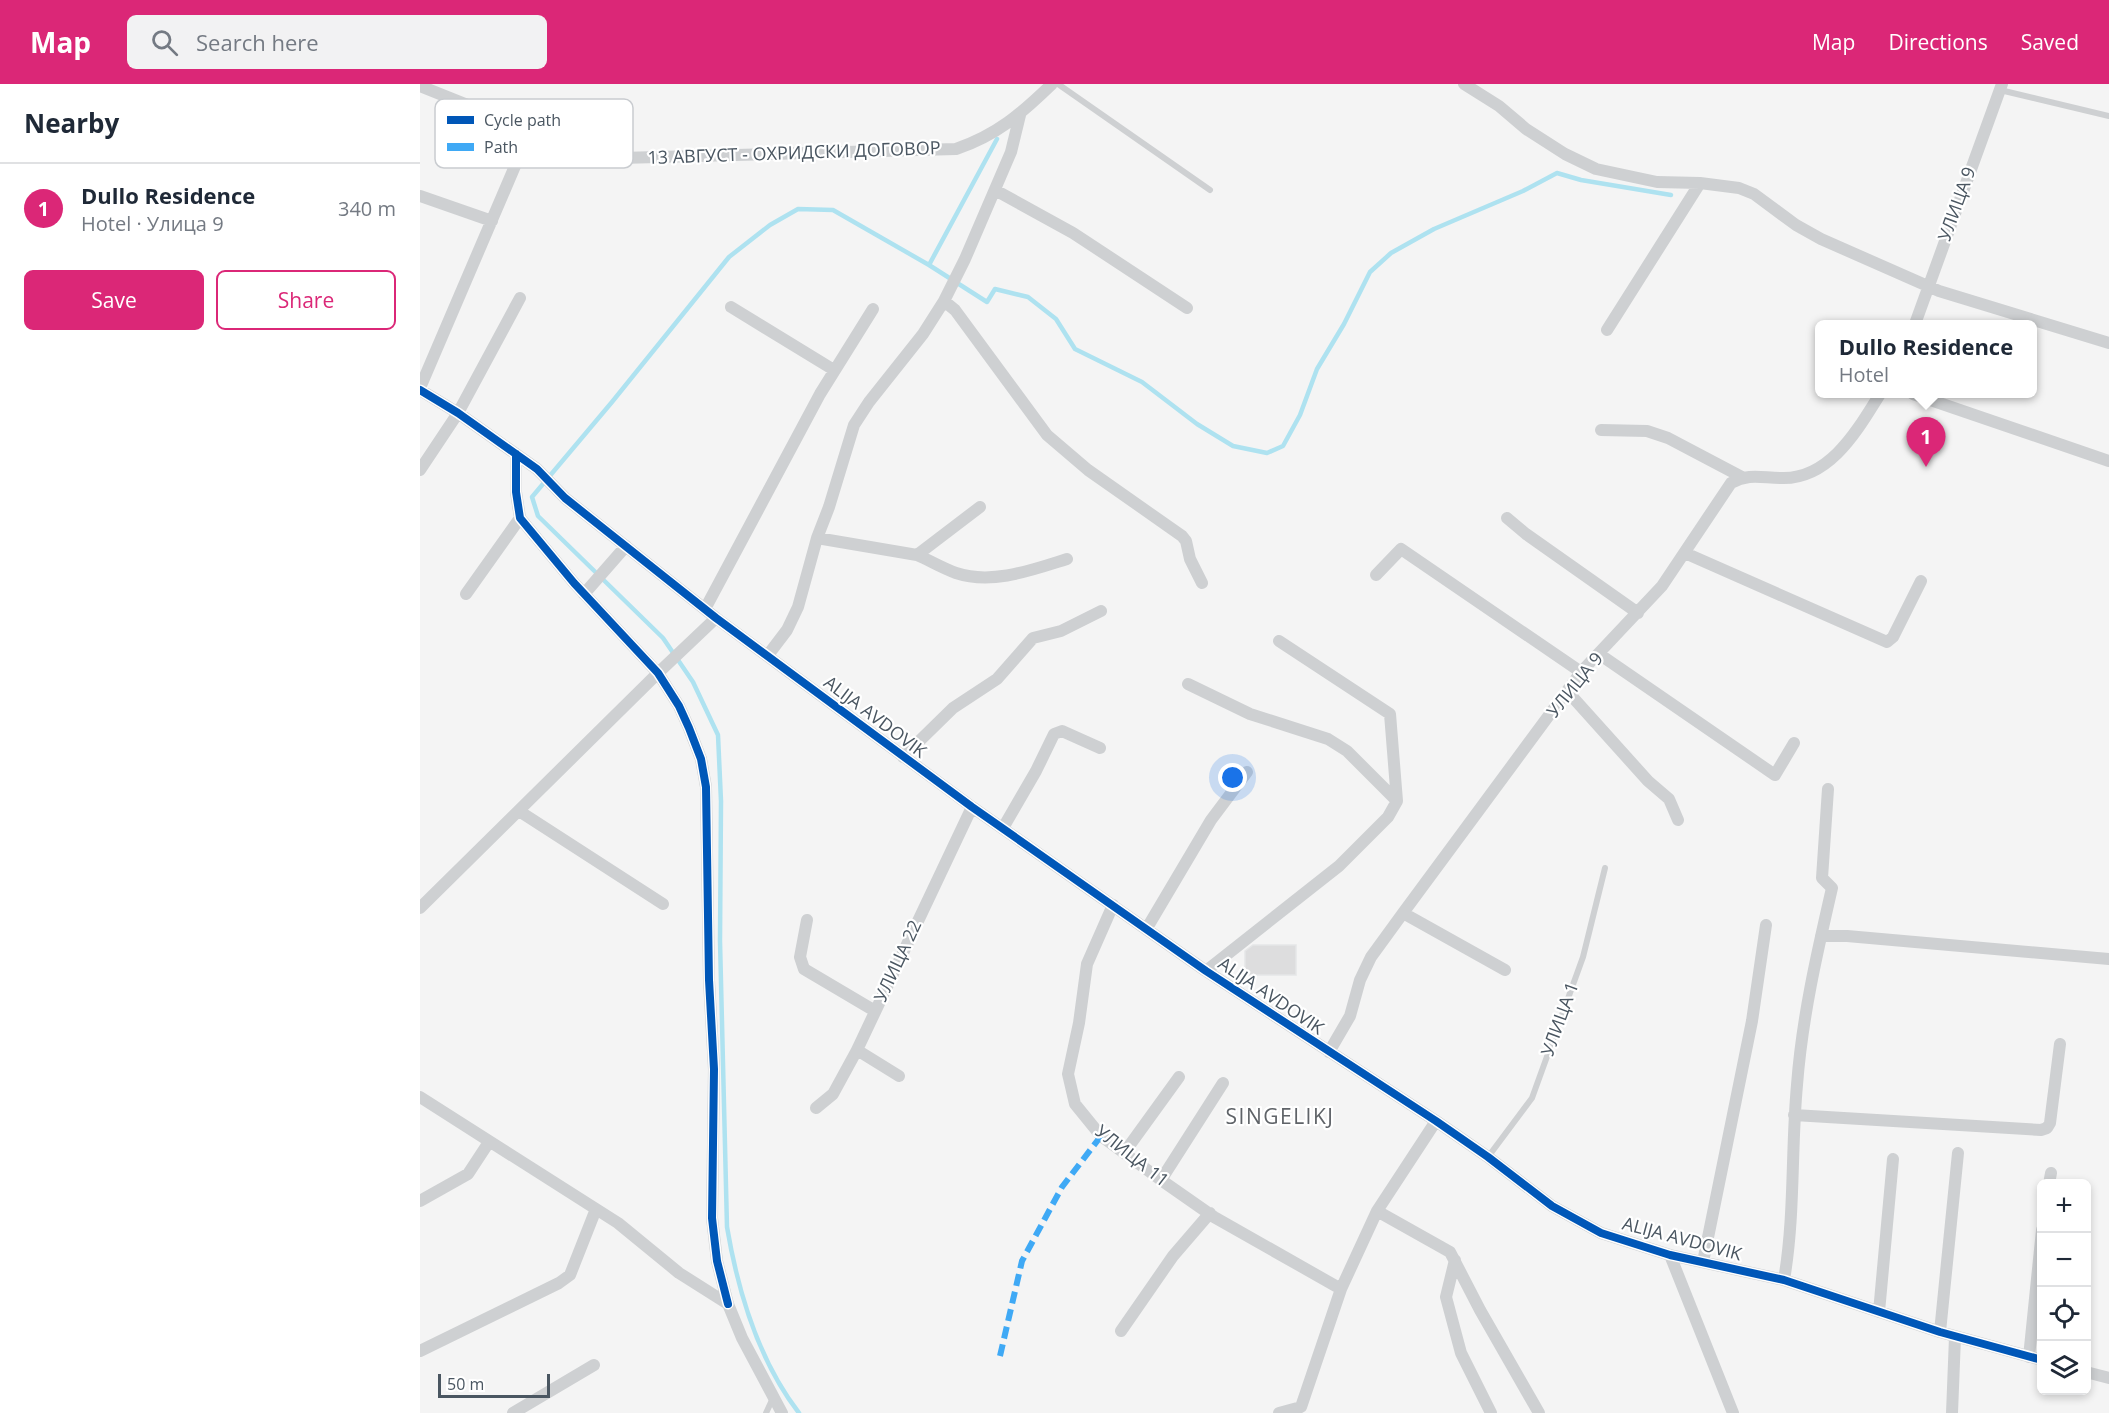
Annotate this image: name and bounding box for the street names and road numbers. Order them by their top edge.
street label: 13 АВГУСТ - ОХРИДСКИ ДОГОВОР [647,135,941,169]
street label: УЛИЦА 9 [1932,163,1981,244]
street label: УЛИЦА 9 [1541,647,1608,722]
street label: ALIJA AVDOVIK [819,670,933,763]
street label: УЛИЦА 22 [868,916,926,1005]
street label: ALIJA AVDOVIK [1214,951,1330,1040]
street label: УЛИЦА 1 [1535,978,1584,1059]
street label: УЛИЦА 11 [1091,1119,1174,1192]
street label: ALIJA AVDOVIK [1620,1211,1746,1266]

